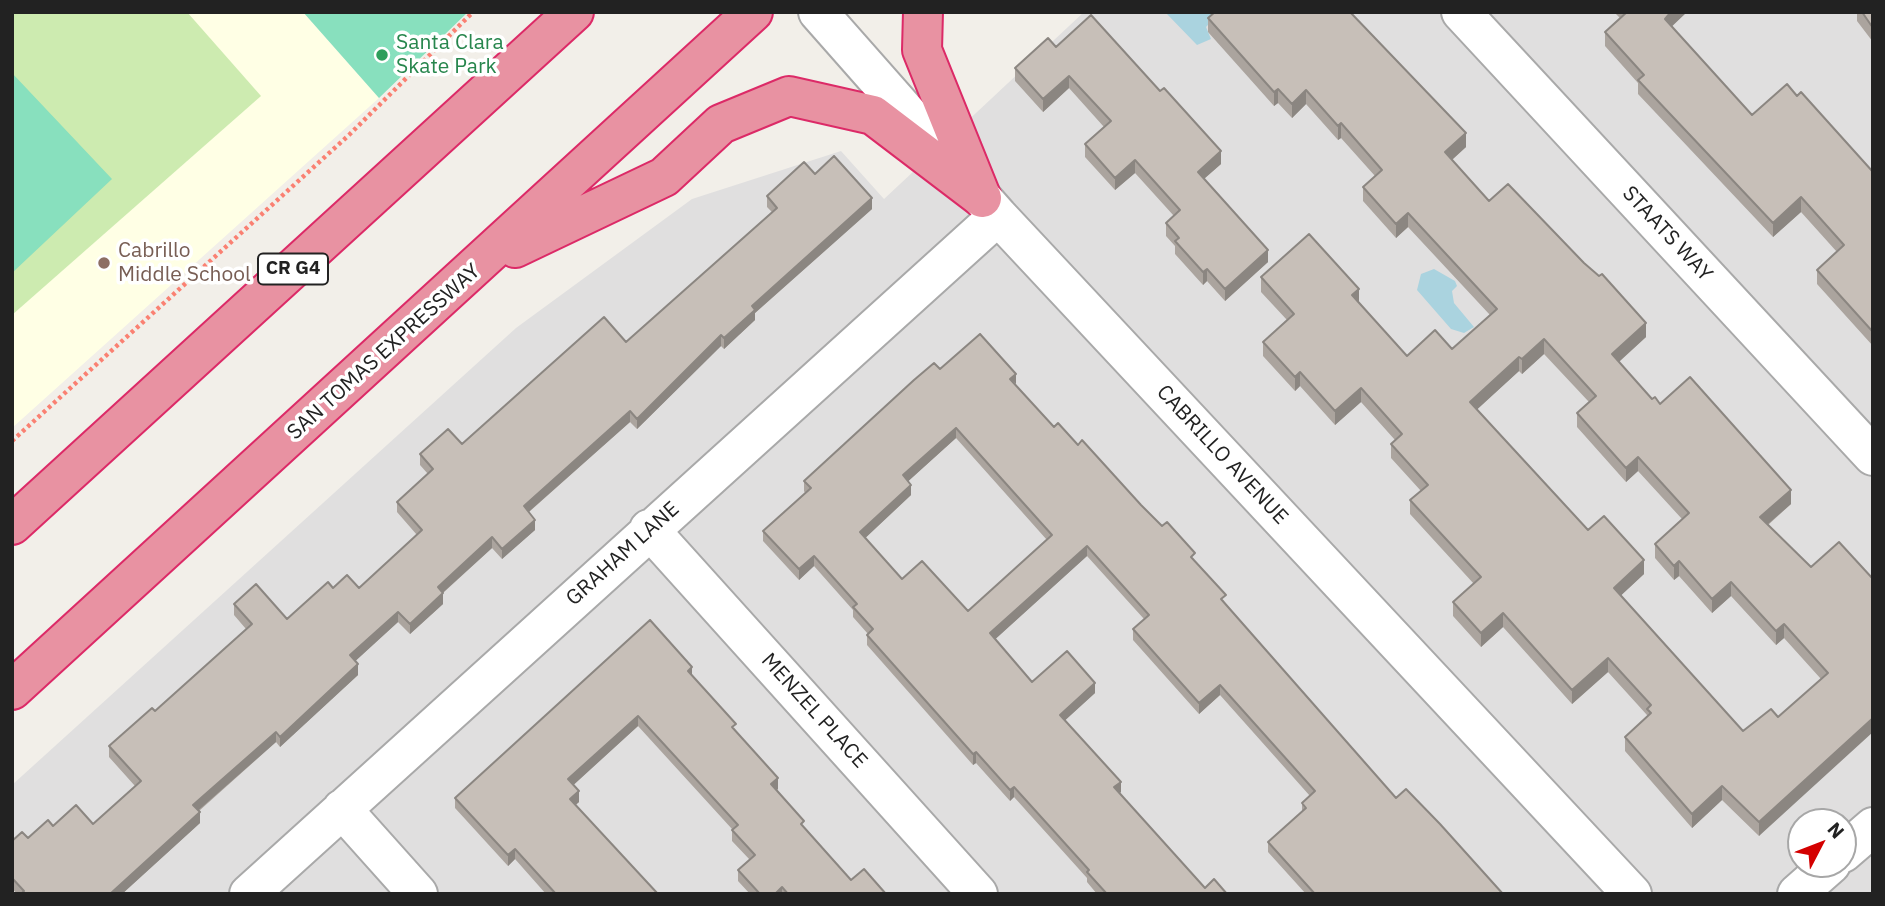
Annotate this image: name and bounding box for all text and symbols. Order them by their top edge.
place label: Santa Clara Skate Park [396,30,504,80]
marker: Santa Clara Skate Park [374,47,390,63]
street label: STAATS WAY [1617,181,1717,287]
place label: Cabrillo Middle School [118,238,251,288]
road number: CR G4 [258,254,328,284]
marker: Cabrillo Middle School [96,255,112,271]
street label: SAN TOMAS EXPRESSWAY [282,259,486,445]
street label: CABRILLO AVENUE [1151,380,1293,530]
street label: GRAHAM LANE [561,497,685,611]
street label: MENZEL PLACE [756,648,872,774]
north arrow [1787,808,1857,878]
text: N [1823,817,1850,843]

